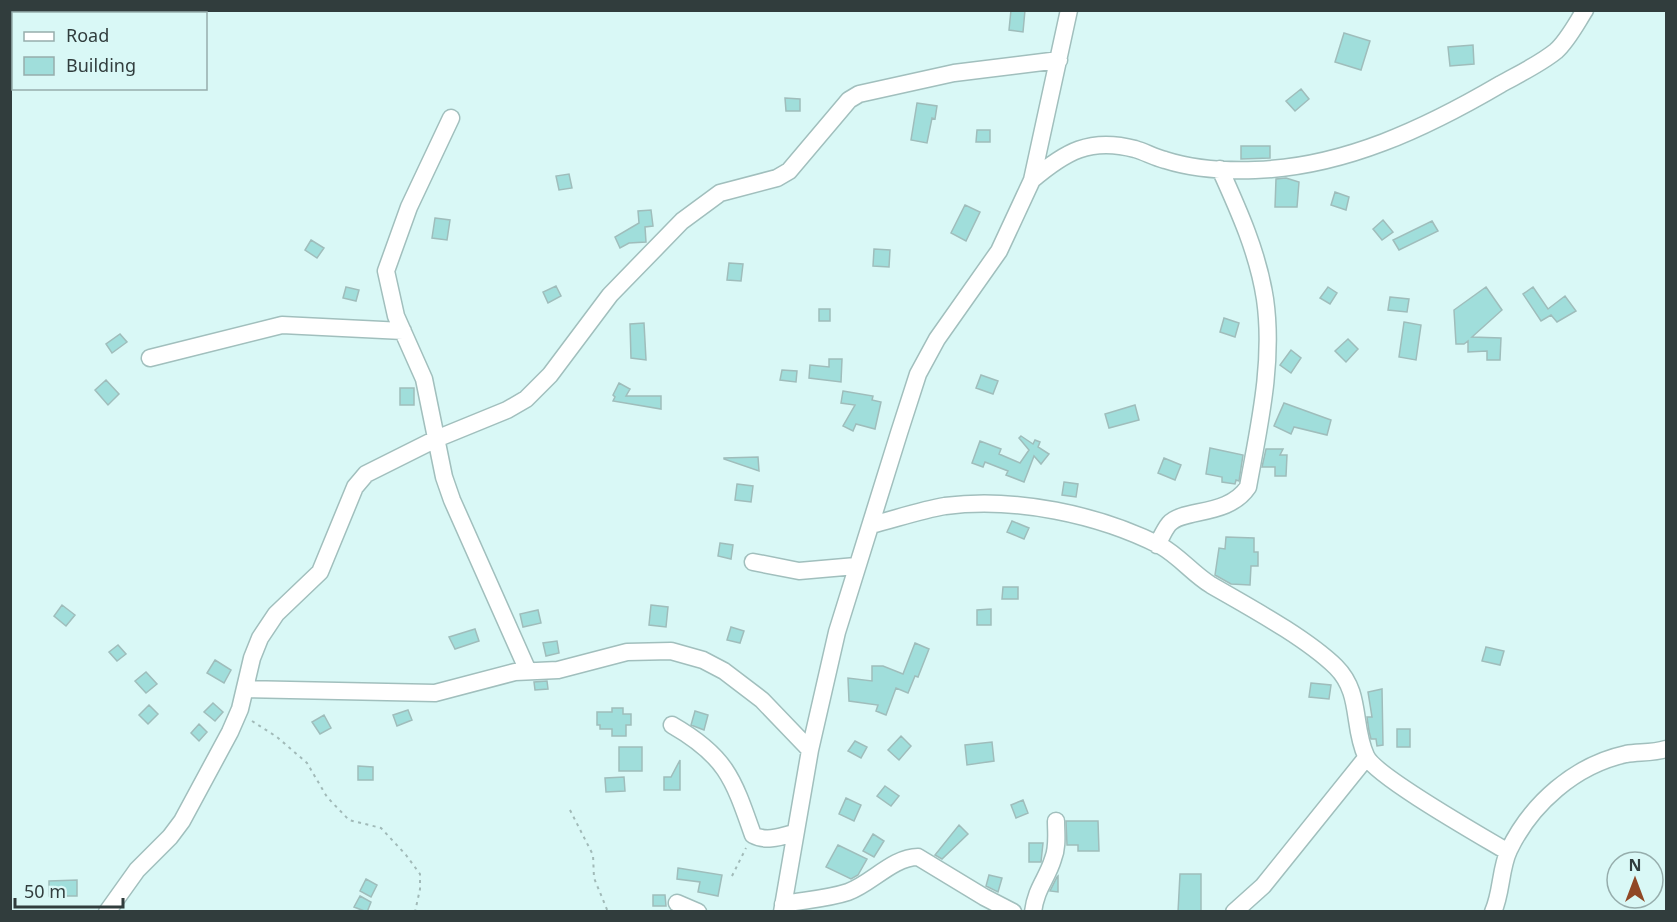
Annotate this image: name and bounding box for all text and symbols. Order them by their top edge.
legend [12,12,207,90]
text: Road [66,23,109,47]
text: Building [66,53,136,77]
north arrow [1605,850,1665,910]
text: N [1628,854,1642,876]
scale bar [15,871,123,909]
text: 50 m [24,879,66,903]

